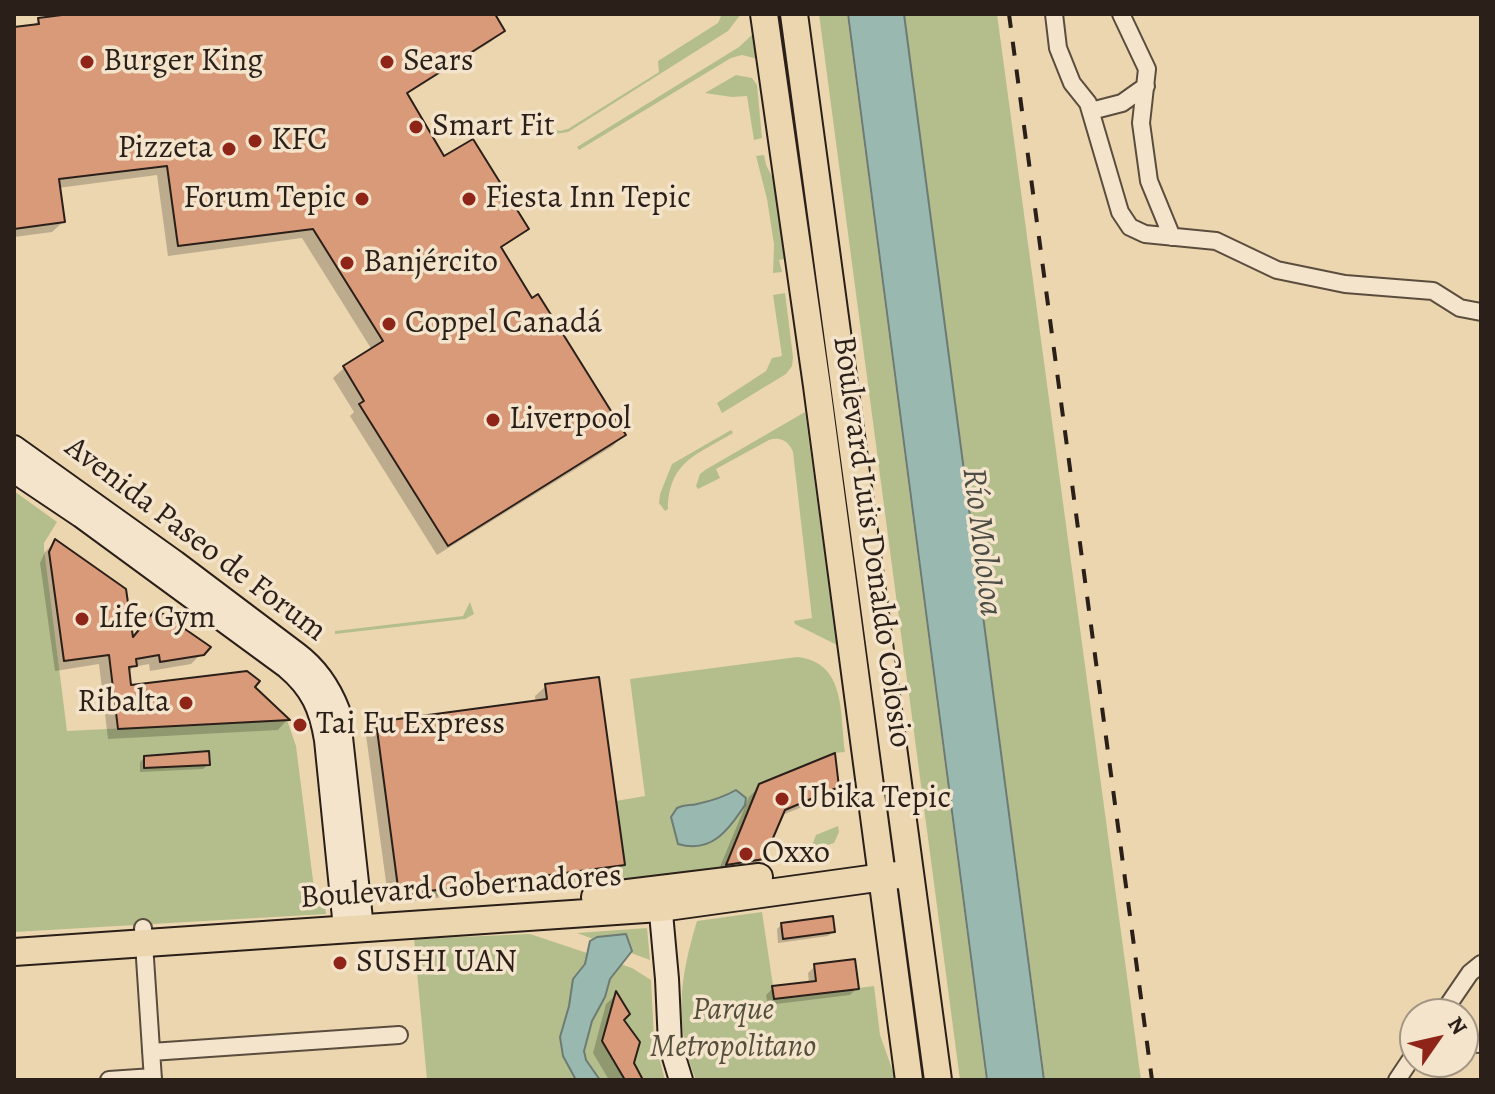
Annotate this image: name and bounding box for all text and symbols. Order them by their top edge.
place label: Burger King [103,43,263,81]
place label: Sears [403,43,474,81]
marker: Burger King [78,53,96,71]
marker: Sears [378,53,396,71]
place label: Smart Fit [432,108,555,146]
marker: Smart Fit [407,118,425,136]
place label: KFC [271,122,327,160]
place label: Pizzeta [117,130,213,168]
marker: KFC [246,132,264,150]
marker: Pizzeta [220,140,238,158]
place label: Forum Tepic [183,180,346,218]
place label: Fiesta Inn Tepic [485,180,691,218]
marker: Forum Tepic [353,190,371,208]
marker: Fiesta Inn Tepic [460,190,478,208]
place label: Banjército [363,244,498,282]
marker: Banjército [338,254,356,272]
place label: Coppel Canadá [405,305,602,343]
marker: Coppel Canadá [380,315,398,333]
street label: Boulevard Luis Donaldo Colosio [823,334,919,750]
place label: Liverpool [509,401,631,439]
marker: Liverpool [484,411,502,429]
street label: Avenida Paseo de Forum [57,429,333,651]
water label: Río Mololoa [952,466,1010,618]
place label: Life Gym [98,600,216,638]
marker: Life Gym [73,610,91,628]
place label: Ribalta [77,684,170,722]
marker: Ribalta [177,694,195,712]
place label: Tai Fu Express [316,706,505,744]
marker: Tai Fu Express [291,716,309,734]
place label: Ubika Tepic [798,780,951,818]
marker: Ubika Tepic [773,790,791,808]
place label: Oxxo [762,835,830,873]
marker: Oxxo [737,845,755,863]
street label: Boulevard Gobernadores [299,858,623,918]
place label: SUSHI UAN [356,944,517,982]
marker: SUSHI UAN [331,954,349,972]
park label: Parque Metropolitano [650,992,816,1067]
north arrow [1399,998,1479,1078]
text: N [1440,1011,1474,1041]

